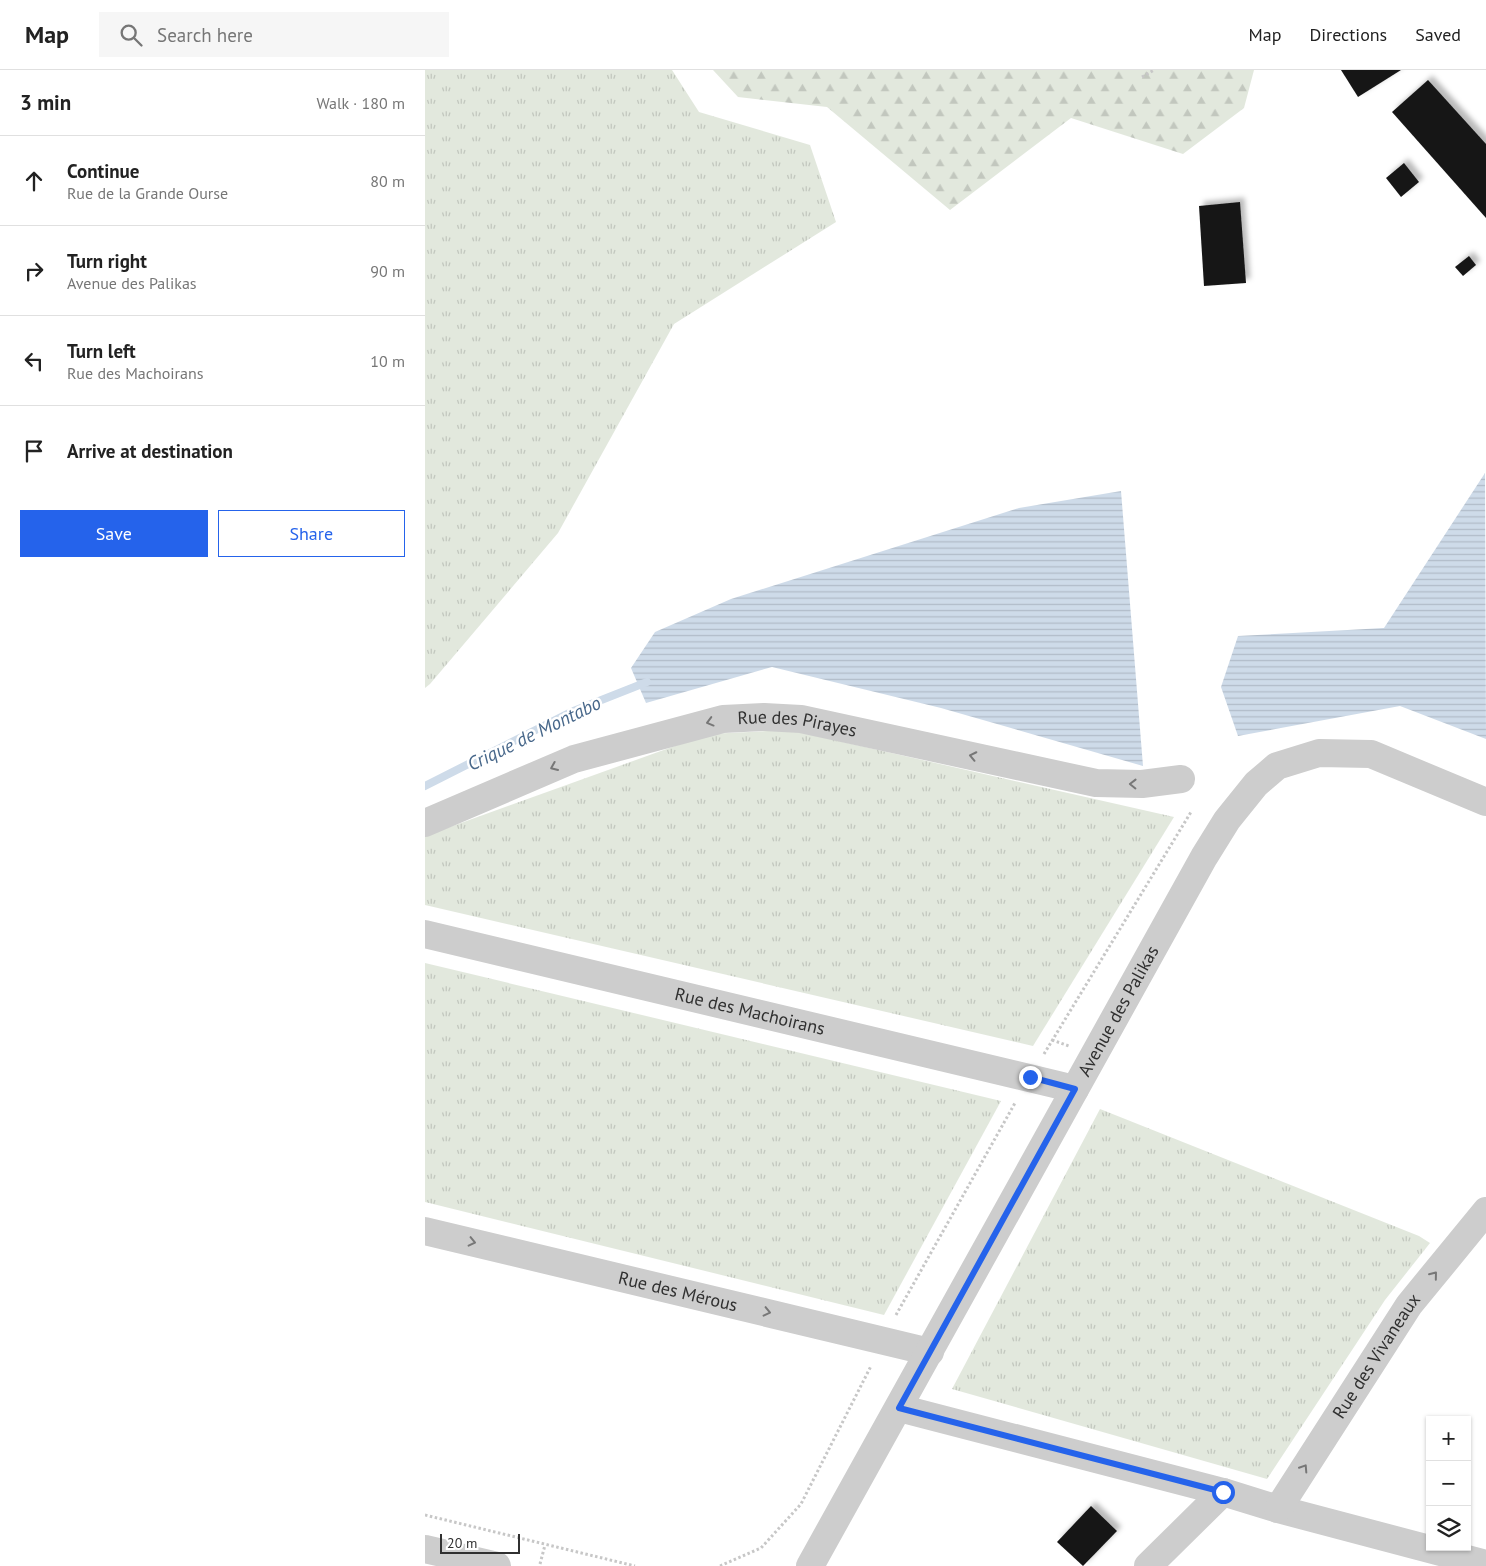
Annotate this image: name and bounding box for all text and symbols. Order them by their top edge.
search box [99,12,449,57]
text: Map [25,19,69,50]
icon: search [117,21,145,49]
text: Search here [157,23,253,47]
text: Map [1249,23,1281,46]
text: Directions [1309,23,1387,46]
text: Saved [1415,23,1461,46]
text: 3 min [20,89,71,116]
text: Walk · 180 m [316,93,405,113]
text: Continue [67,159,139,183]
icon: ahead [20,167,48,195]
text: 80 m [370,171,405,191]
text: Rue de la Grande Ourse [67,183,228,203]
text: Turn right [67,249,147,273]
icon: right [20,257,48,285]
text: 90 m [370,261,405,281]
text: Avenue des Palikas [67,273,197,293]
text: Turn left [67,339,136,363]
icon: left [20,347,48,375]
text: 10 m [370,351,405,371]
text: Rue des Machoirans [67,363,203,383]
icon: arrive [20,437,48,465]
text: Arrive at destination [67,439,233,463]
button: Save [20,510,208,557]
button: Share [218,510,405,557]
water label: Crique de Montabo [463,690,605,776]
street label: Rue des Pirayes [737,705,859,742]
one-way arrow [706,716,715,727]
one-way arrow [969,752,978,762]
one-way arrow [550,760,559,771]
one-way arrow [1129,779,1136,789]
street label: Avenue des Palikas [1073,941,1164,1080]
street label: Rue des Machoirans [673,982,827,1040]
route end [1019,1066,1042,1089]
one-way arrow [468,1236,477,1247]
street label: Rue des Mérous [616,1266,740,1316]
one-way arrow [1428,1272,1436,1281]
street label: Rue des Vivaneaux [1327,1288,1425,1423]
one-way arrow [762,1306,771,1317]
map controls [1426,1416,1471,1551]
button: + [1426,1416,1471,1461]
button: − [1426,1461,1471,1506]
one-way arrow [1298,1464,1307,1474]
route start [1212,1481,1235,1504]
button: layers [1426,1506,1471,1551]
scale bar [440,1531,520,1554]
text: 20 m [447,1534,477,1552]

